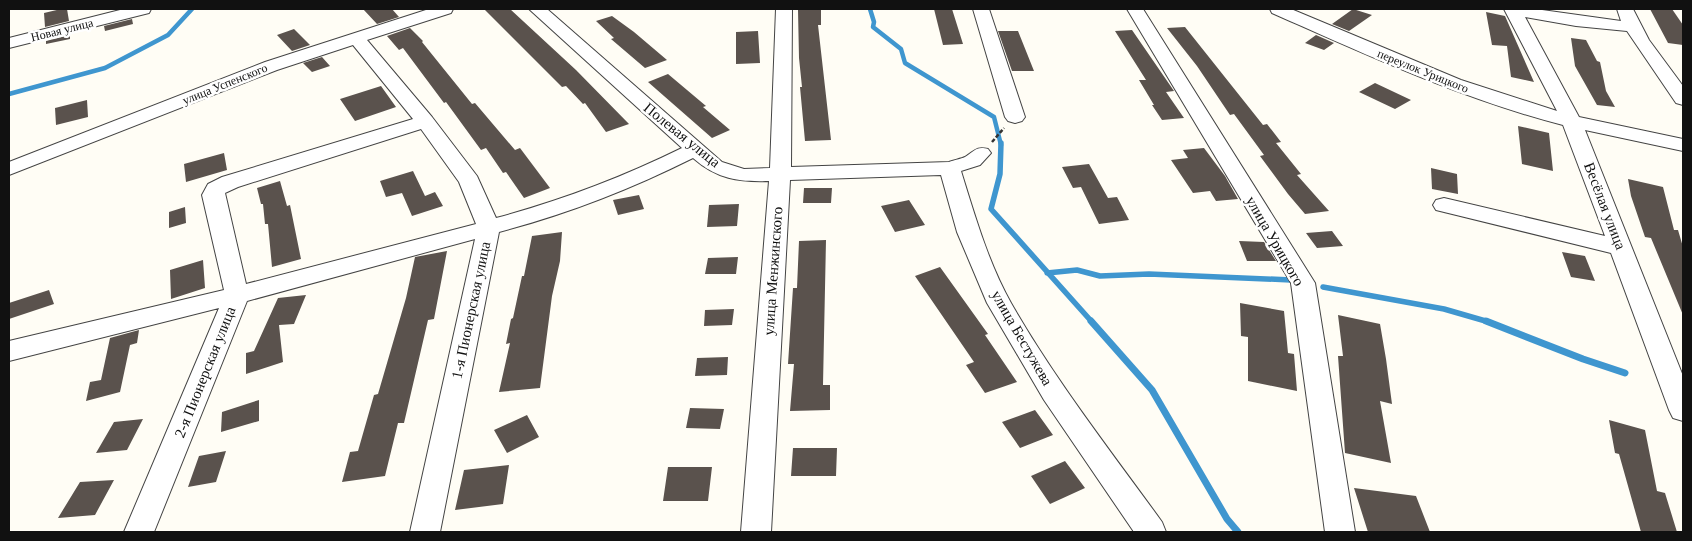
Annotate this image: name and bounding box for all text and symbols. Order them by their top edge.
street label: Новая улица [29,15,95,44]
street label: переулок Урицкого [1375,46,1471,96]
street label: улица Успенского [180,61,270,107]
street label: Полевая улица [641,99,724,171]
street label: Весёлая улица [1581,160,1629,252]
street label: улица Урицкого [1243,193,1307,289]
street label: улица Менжинского [761,206,785,336]
street label: 1-я Пионерская улица [449,240,493,380]
street label: улица Бестужева [988,288,1056,389]
street label: 2-я Пионерская улица [171,304,239,440]

